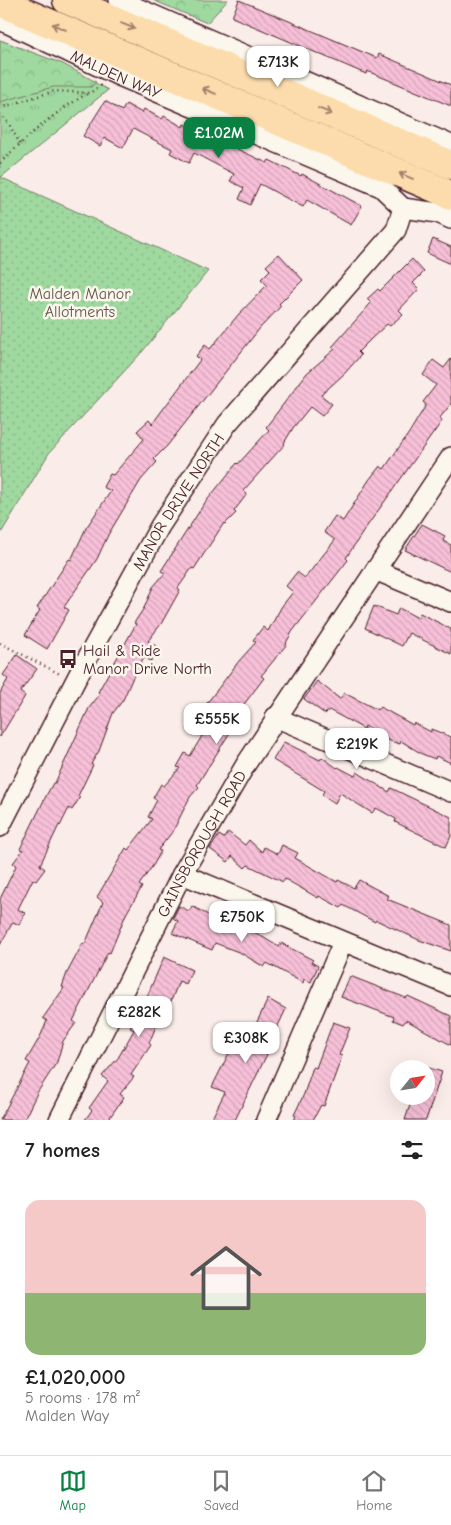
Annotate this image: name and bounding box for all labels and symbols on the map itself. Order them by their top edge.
one-way arrow [52,22,67,32]
one-way arrow [120,23,135,32]
pin: £713K [243,46,313,88]
street label: MALDEN WAY [68,47,164,103]
one-way arrow [202,86,217,96]
one-way arrow [317,107,332,116]
pin: £1.02M [178,116,260,159]
one-way arrow [399,171,414,181]
park label: Malden Manor Allotments [29,285,131,321]
street label: MANOR DRIVE NORTH [129,430,228,574]
place label: Hail & Ride Manor Drive North [83,642,212,678]
bus stop icon: Hail & Ride Manor Drive North [57,648,79,670]
pin: £555K [182,702,252,745]
pin: £219K [322,728,392,770]
street label: GAINSBOROUGH ROAD [154,768,250,920]
pin: £750K [207,900,277,943]
pin: £282K [104,996,174,1038]
pin: £308K [211,1022,281,1064]
north arrow [390,1060,435,1105]

